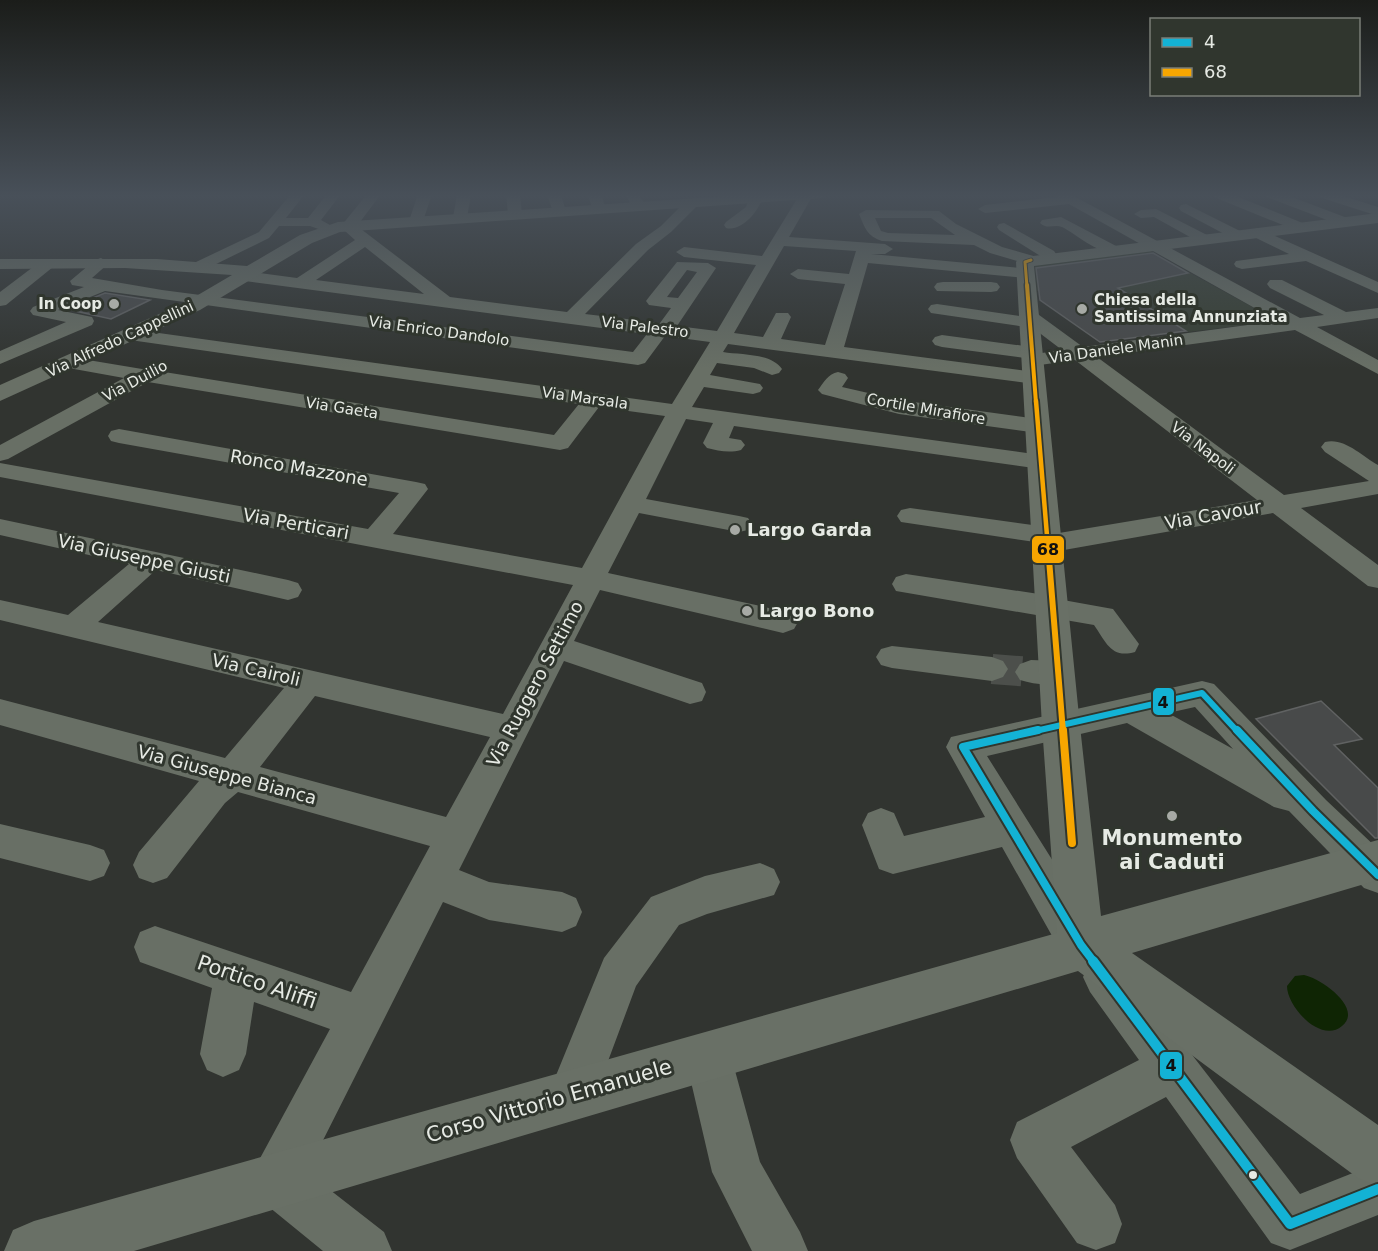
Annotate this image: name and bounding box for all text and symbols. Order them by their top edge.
legend [1150,18,1360,96]
text: 4 [1204,31,1215,52]
text: 68 [1204,61,1227,82]
place label: Chiesa della Santissima Annunziata [1094,291,1288,326]
place label: In Coop [38,295,102,313]
street label: Via Alfredo Cappellini [44,297,196,381]
marker: In Coop [107,297,121,311]
marker: Chiesa della Santissima Annunziata [1075,302,1089,316]
street label: Via Enrico Dandolo [368,312,510,350]
street label: Via Palestro [600,313,690,341]
street label: Via Daniele Manin [1048,331,1184,367]
street label: Via Duilio [100,356,170,406]
street label: Via Marsala [541,383,629,413]
street label: Cortile Mirafiore [865,390,987,428]
street label: Via Gaeta [304,393,380,423]
street label: Via Napoli [1167,418,1239,478]
street label: Ronco Mazzone [228,445,370,490]
street label: Via Cavour [1163,496,1263,533]
street label: Via Perticari [241,504,351,543]
place label: Largo Garda [747,519,872,540]
marker: Largo Garda [728,523,742,537]
street label: Via Giuseppe Giusti [56,530,232,587]
line badge: 68 [1031,535,1065,564]
text: 68 [1037,540,1059,559]
street label: Via Ruggero Settimo [482,597,587,770]
place label: Largo Bono [759,600,874,621]
marker: Largo Bono [740,604,754,618]
street label: Via Cairoli [210,649,302,690]
line badge: 4 [1152,687,1175,716]
text: 4 [1157,693,1169,712]
street label: Via Giuseppe Bianca [135,740,319,809]
marker: Monumento ai Caduti [1165,809,1179,823]
place label: Monumento ai Caduti [1102,826,1242,874]
street label: Portico Aliffi [194,950,320,1014]
line badge: 4 [1159,1051,1183,1080]
street label: Corso Vittorio Emanuele [423,1054,675,1148]
text: 4 [1165,1056,1177,1075]
unlabelled marker [1247,1169,1259,1181]

